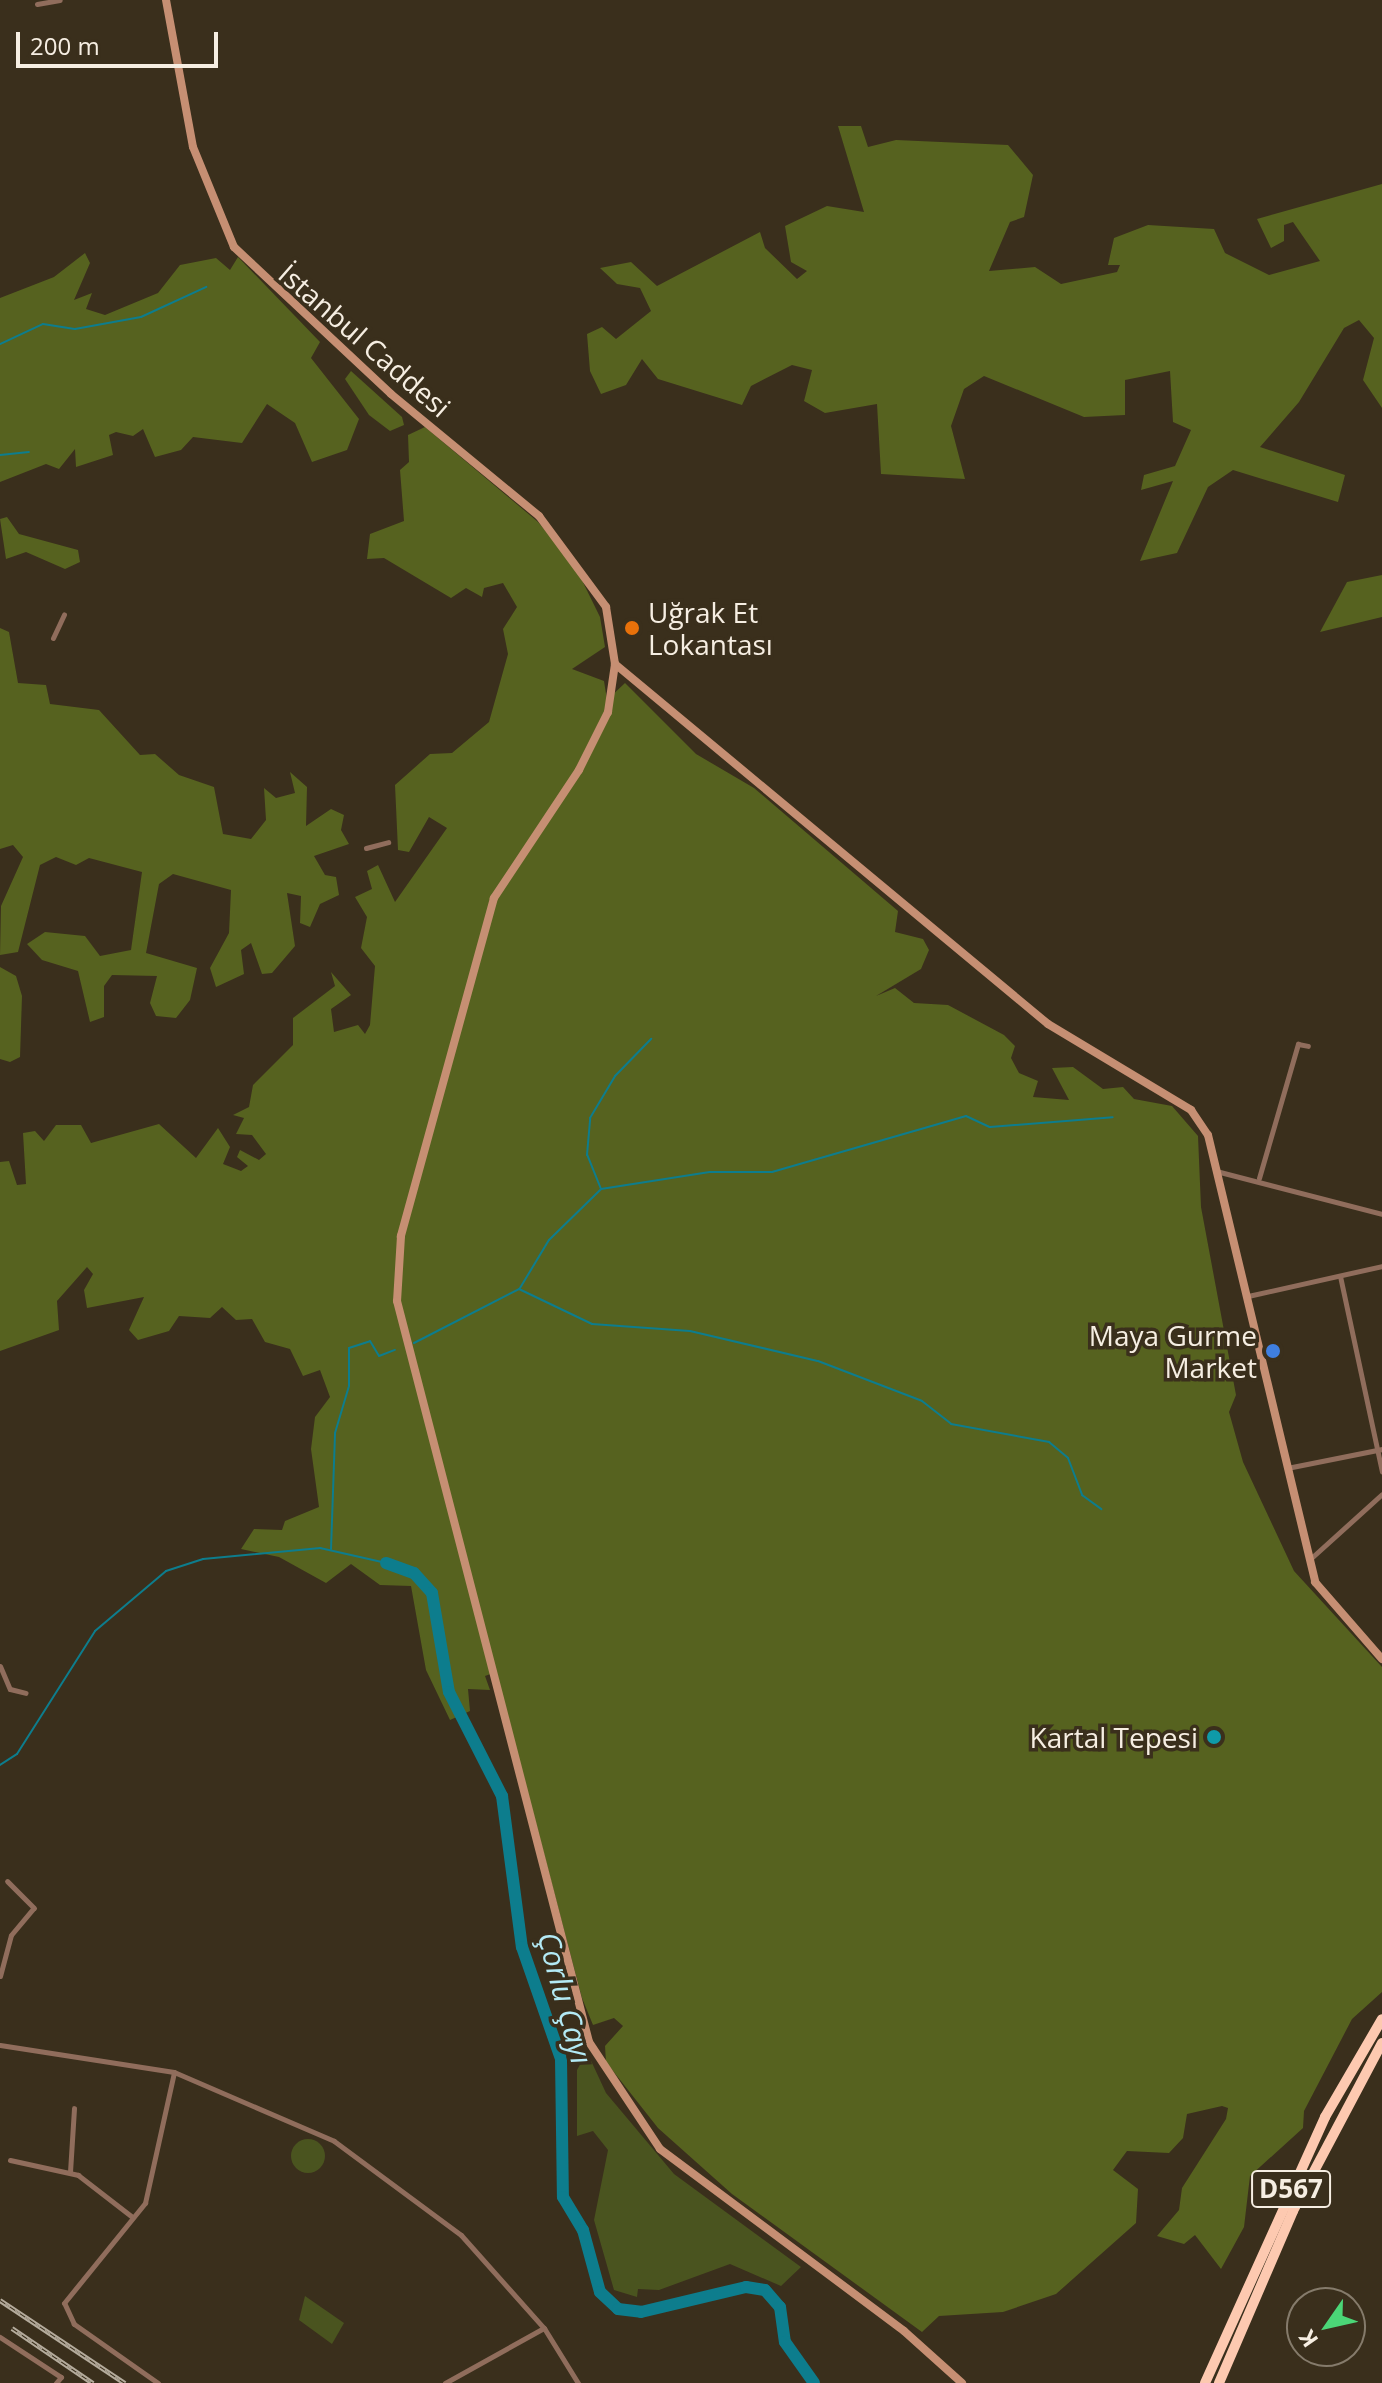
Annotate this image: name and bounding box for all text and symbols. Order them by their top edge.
scale bar [20,16,222,66]
text: 200 m [30,29,100,62]
street label: İstanbul Caddesi [272,256,458,424]
place label: Uğrak Et Lokantası [648,595,773,661]
marker: Uğrak Et Lokantası [623,619,641,637]
place label: Maya Gurme Market [1089,1318,1257,1384]
marker: Maya Gurme Market [1264,1342,1282,1360]
place label: Kartal Tepesi [1030,1720,1198,1754]
marker: Kartal Tepesi [1205,1728,1223,1746]
water label: Çorlu Çayı [530,1928,600,2068]
road number: D567 [1251,2167,1331,2211]
north arrow [1286,2287,1366,2367]
text: K [1291,2325,1324,2354]

